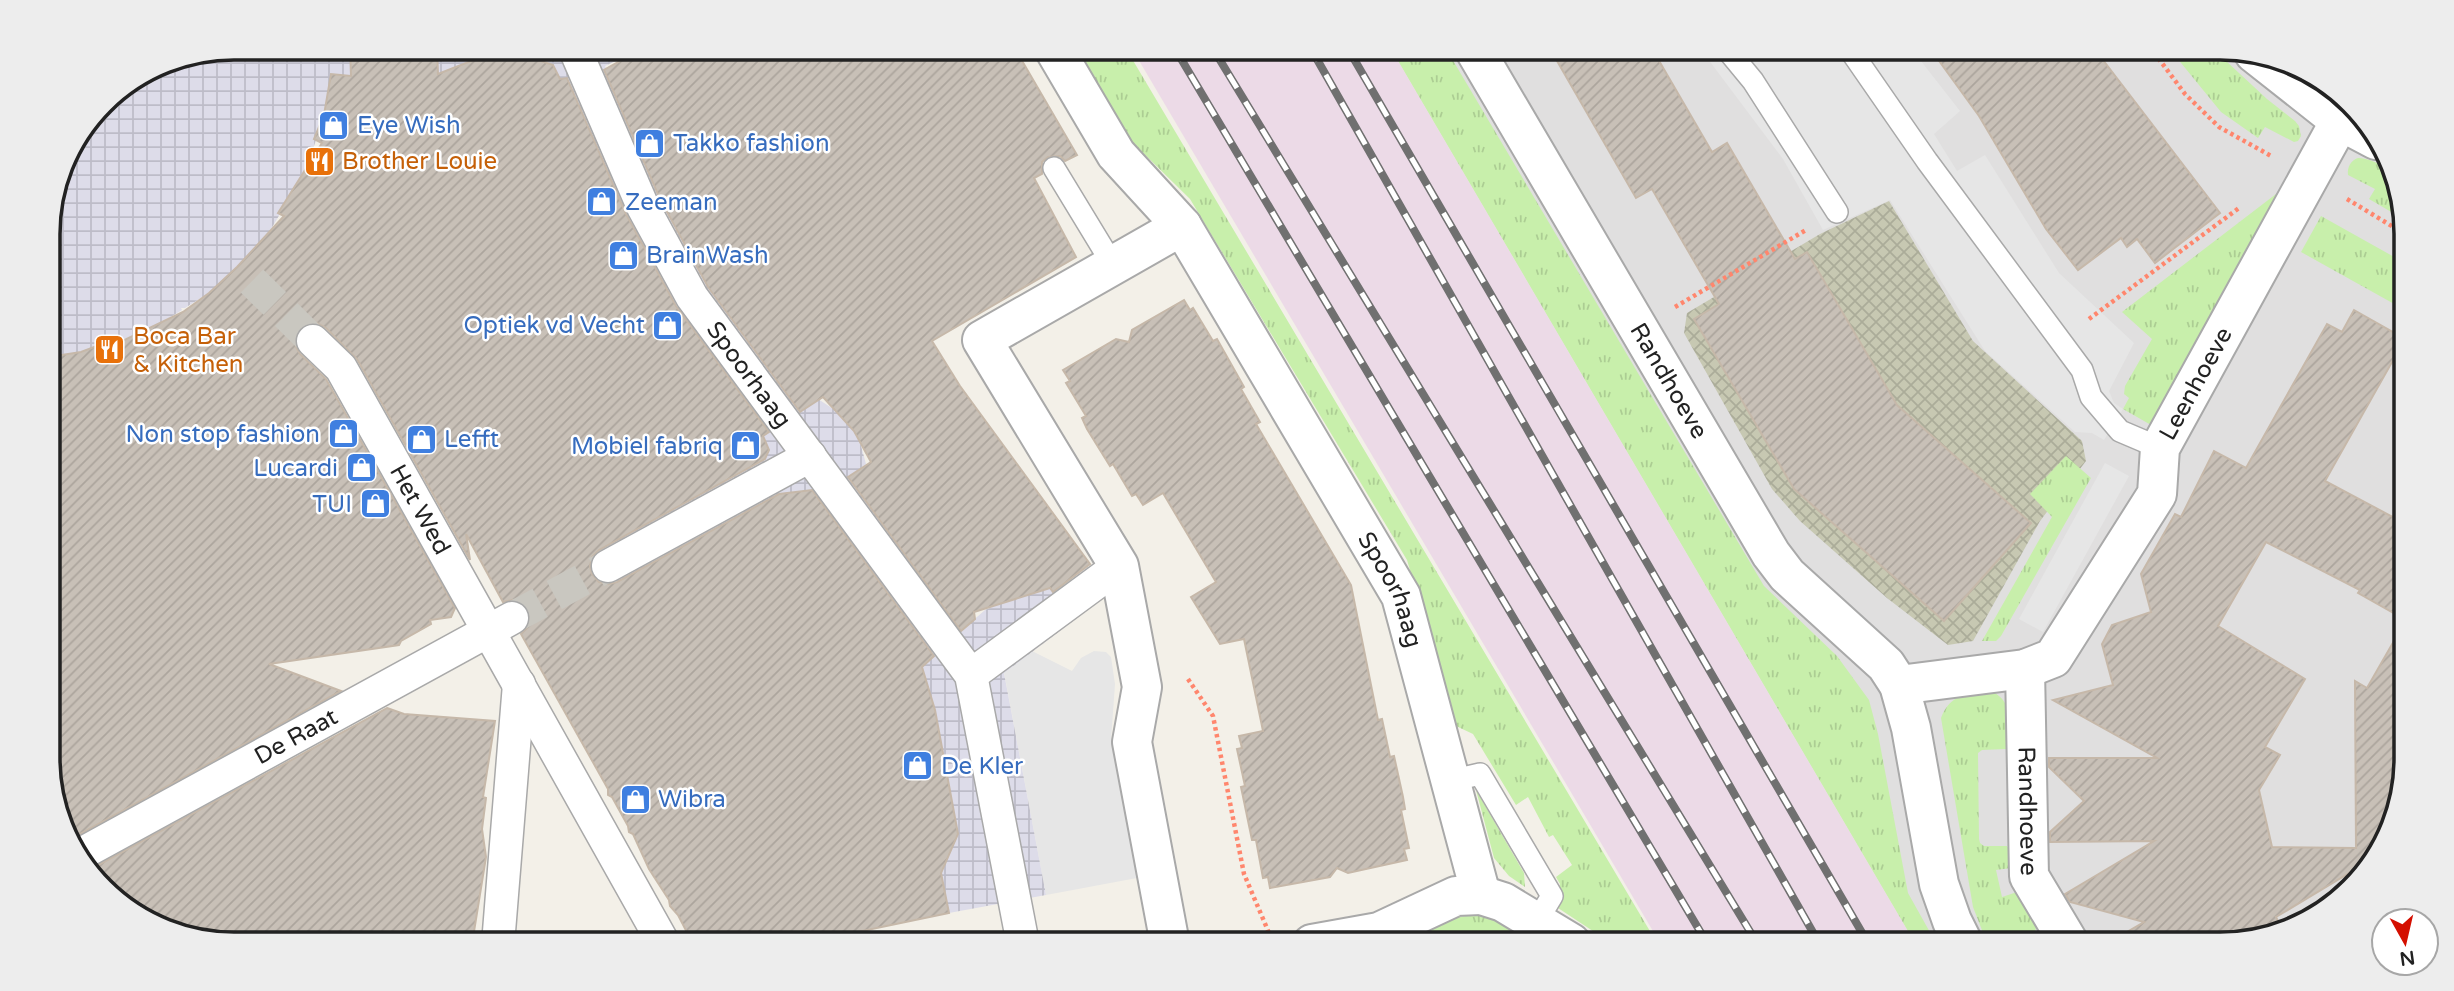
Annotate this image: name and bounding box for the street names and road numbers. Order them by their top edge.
street label: Spoorhaag [700,316,798,433]
street label: Randhoeve [1624,318,1714,444]
street label: Leenhoeve [2153,322,2238,445]
street label: Het Wed [383,459,457,560]
street label: Spoorhaag [1352,526,1429,651]
street label: De Raat [249,702,342,771]
street label: Randhoeve [2012,746,2043,876]

